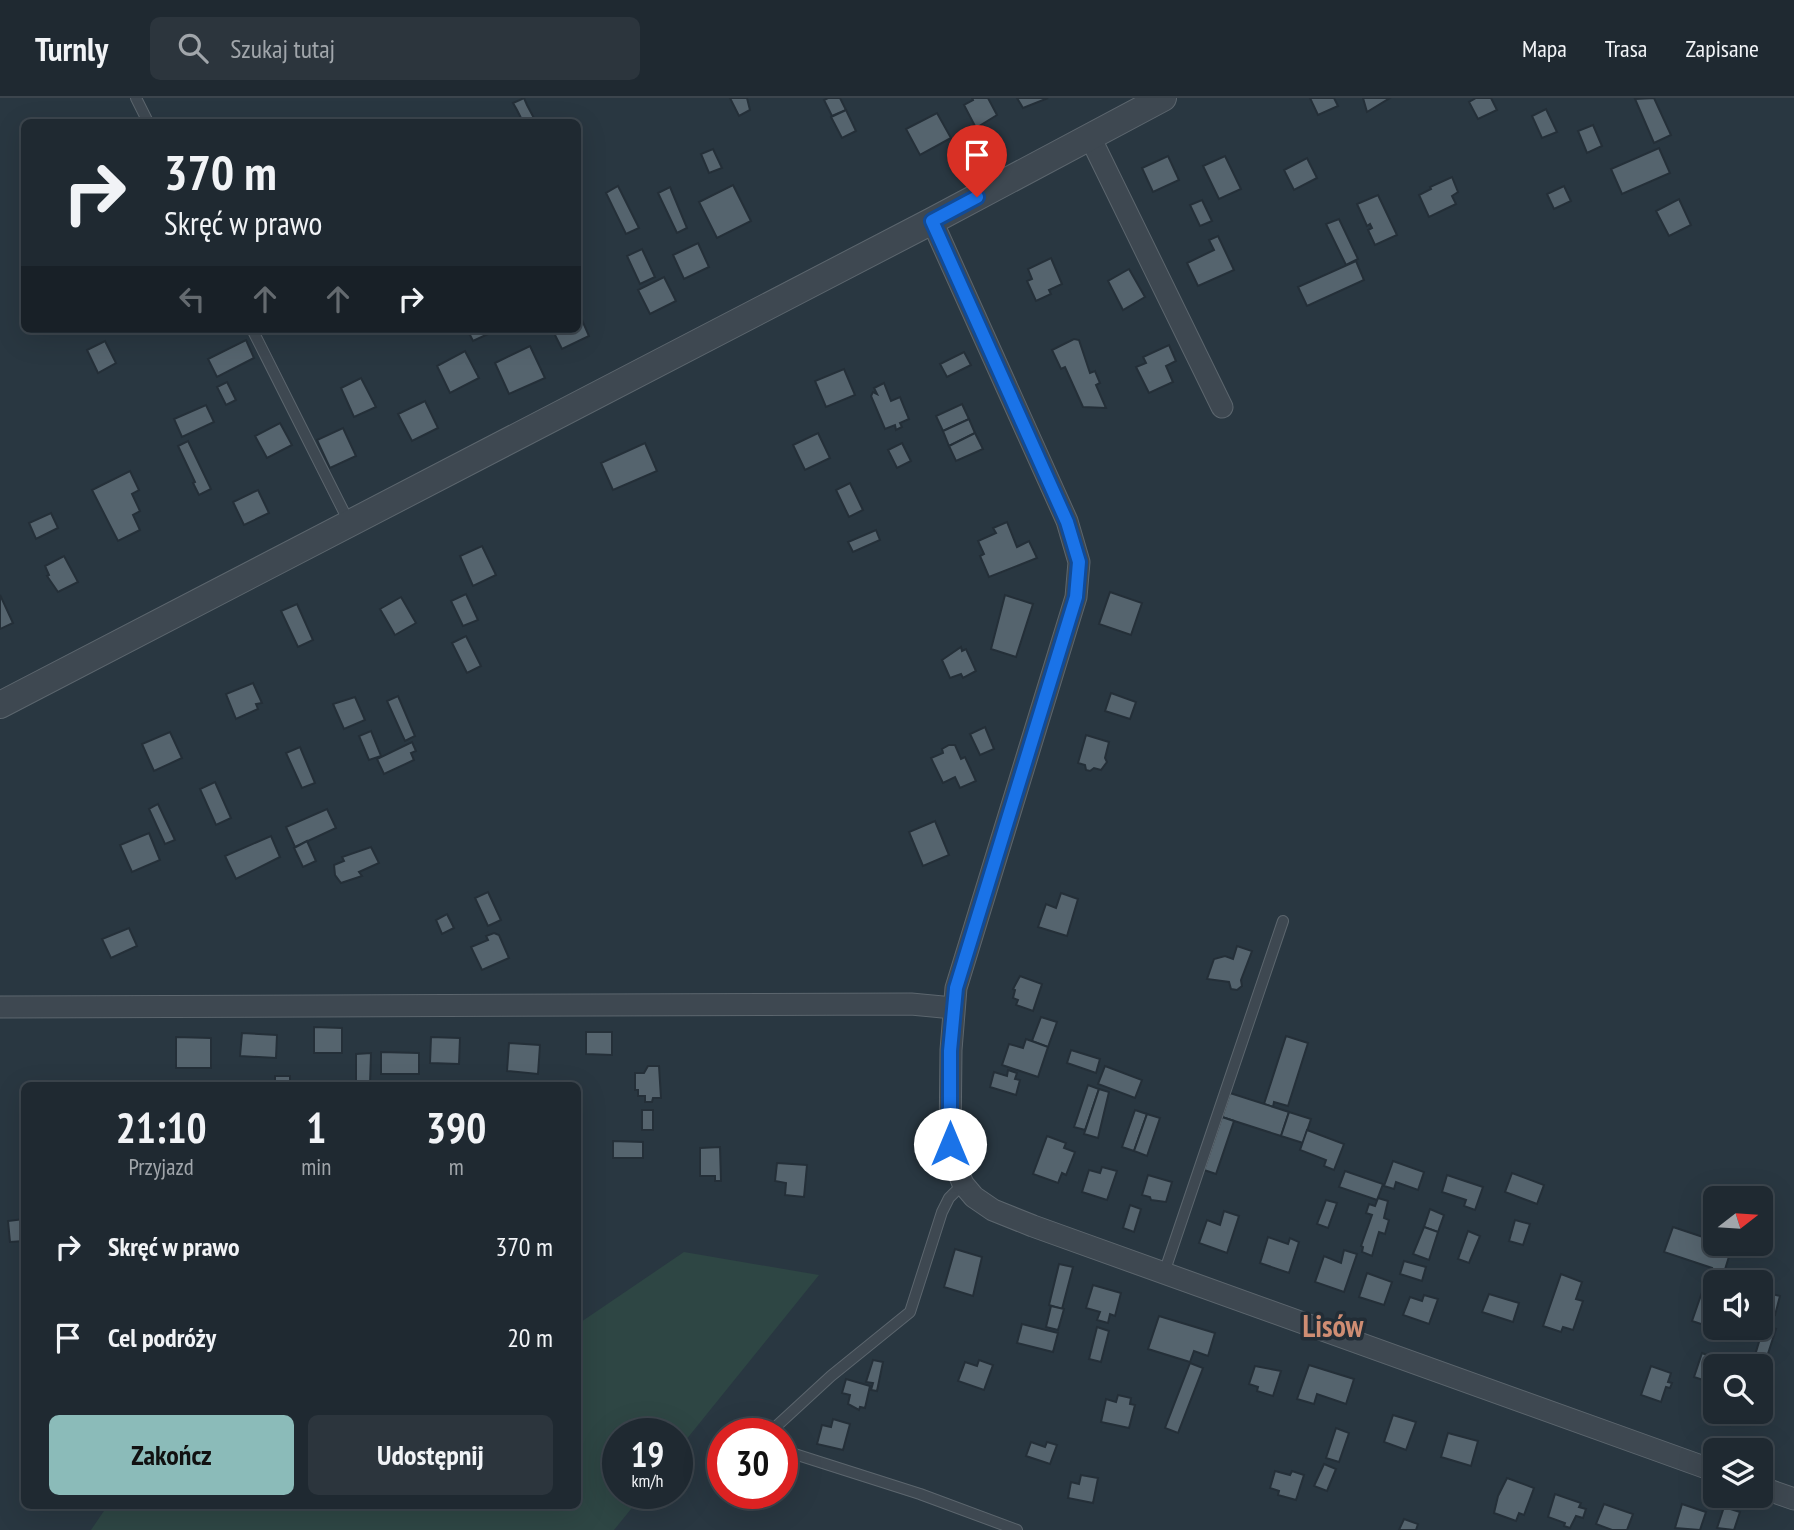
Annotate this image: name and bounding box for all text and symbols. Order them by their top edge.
search box [150,17,640,80]
text: Turnly [35,27,108,70]
icon: search [174,29,212,67]
text: Szukaj tutaj [230,32,335,65]
text: Mapa [1522,33,1567,64]
text: Trasa [1605,33,1647,64]
text: Zapisane [1685,33,1759,64]
pin [947,125,1007,197]
icon: arrive [958,136,996,174]
text: 370 m [164,140,277,204]
icon: right [49,147,140,238]
text: Skręć w prawo [164,202,322,244]
icon: left [173,280,211,318]
icon: ahead [246,280,284,318]
icon: ahead [319,280,357,318]
icon: right [392,280,430,318]
text: 21:10 [116,1100,207,1155]
text: 1 [306,1100,326,1155]
text: 390 [426,1100,486,1155]
position arrow [913,1107,987,1181]
text: Przyjazd [129,1152,194,1181]
text: min [301,1152,331,1181]
text: m [449,1152,464,1181]
north arrow [1703,1186,1773,1256]
map controls [1703,1186,1773,1508]
icon: right [49,1228,87,1266]
text: Skręć w prawo [108,1230,239,1263]
text: 370 m [495,1230,553,1263]
button: sound [1703,1270,1773,1340]
district label: Lisów [1303,1306,1365,1345]
icon: arrive [49,1319,87,1357]
text: Cel podróży [108,1321,216,1354]
text: 20 m [507,1321,553,1354]
button: search [1703,1354,1773,1424]
button: Zakończ [49,1415,294,1495]
button: Udostępnij [308,1415,553,1495]
speed limit sign: 30 [707,1418,798,1509]
text: 19 [631,1431,664,1477]
button: layers [1703,1438,1773,1508]
text: km/h [632,1469,663,1492]

